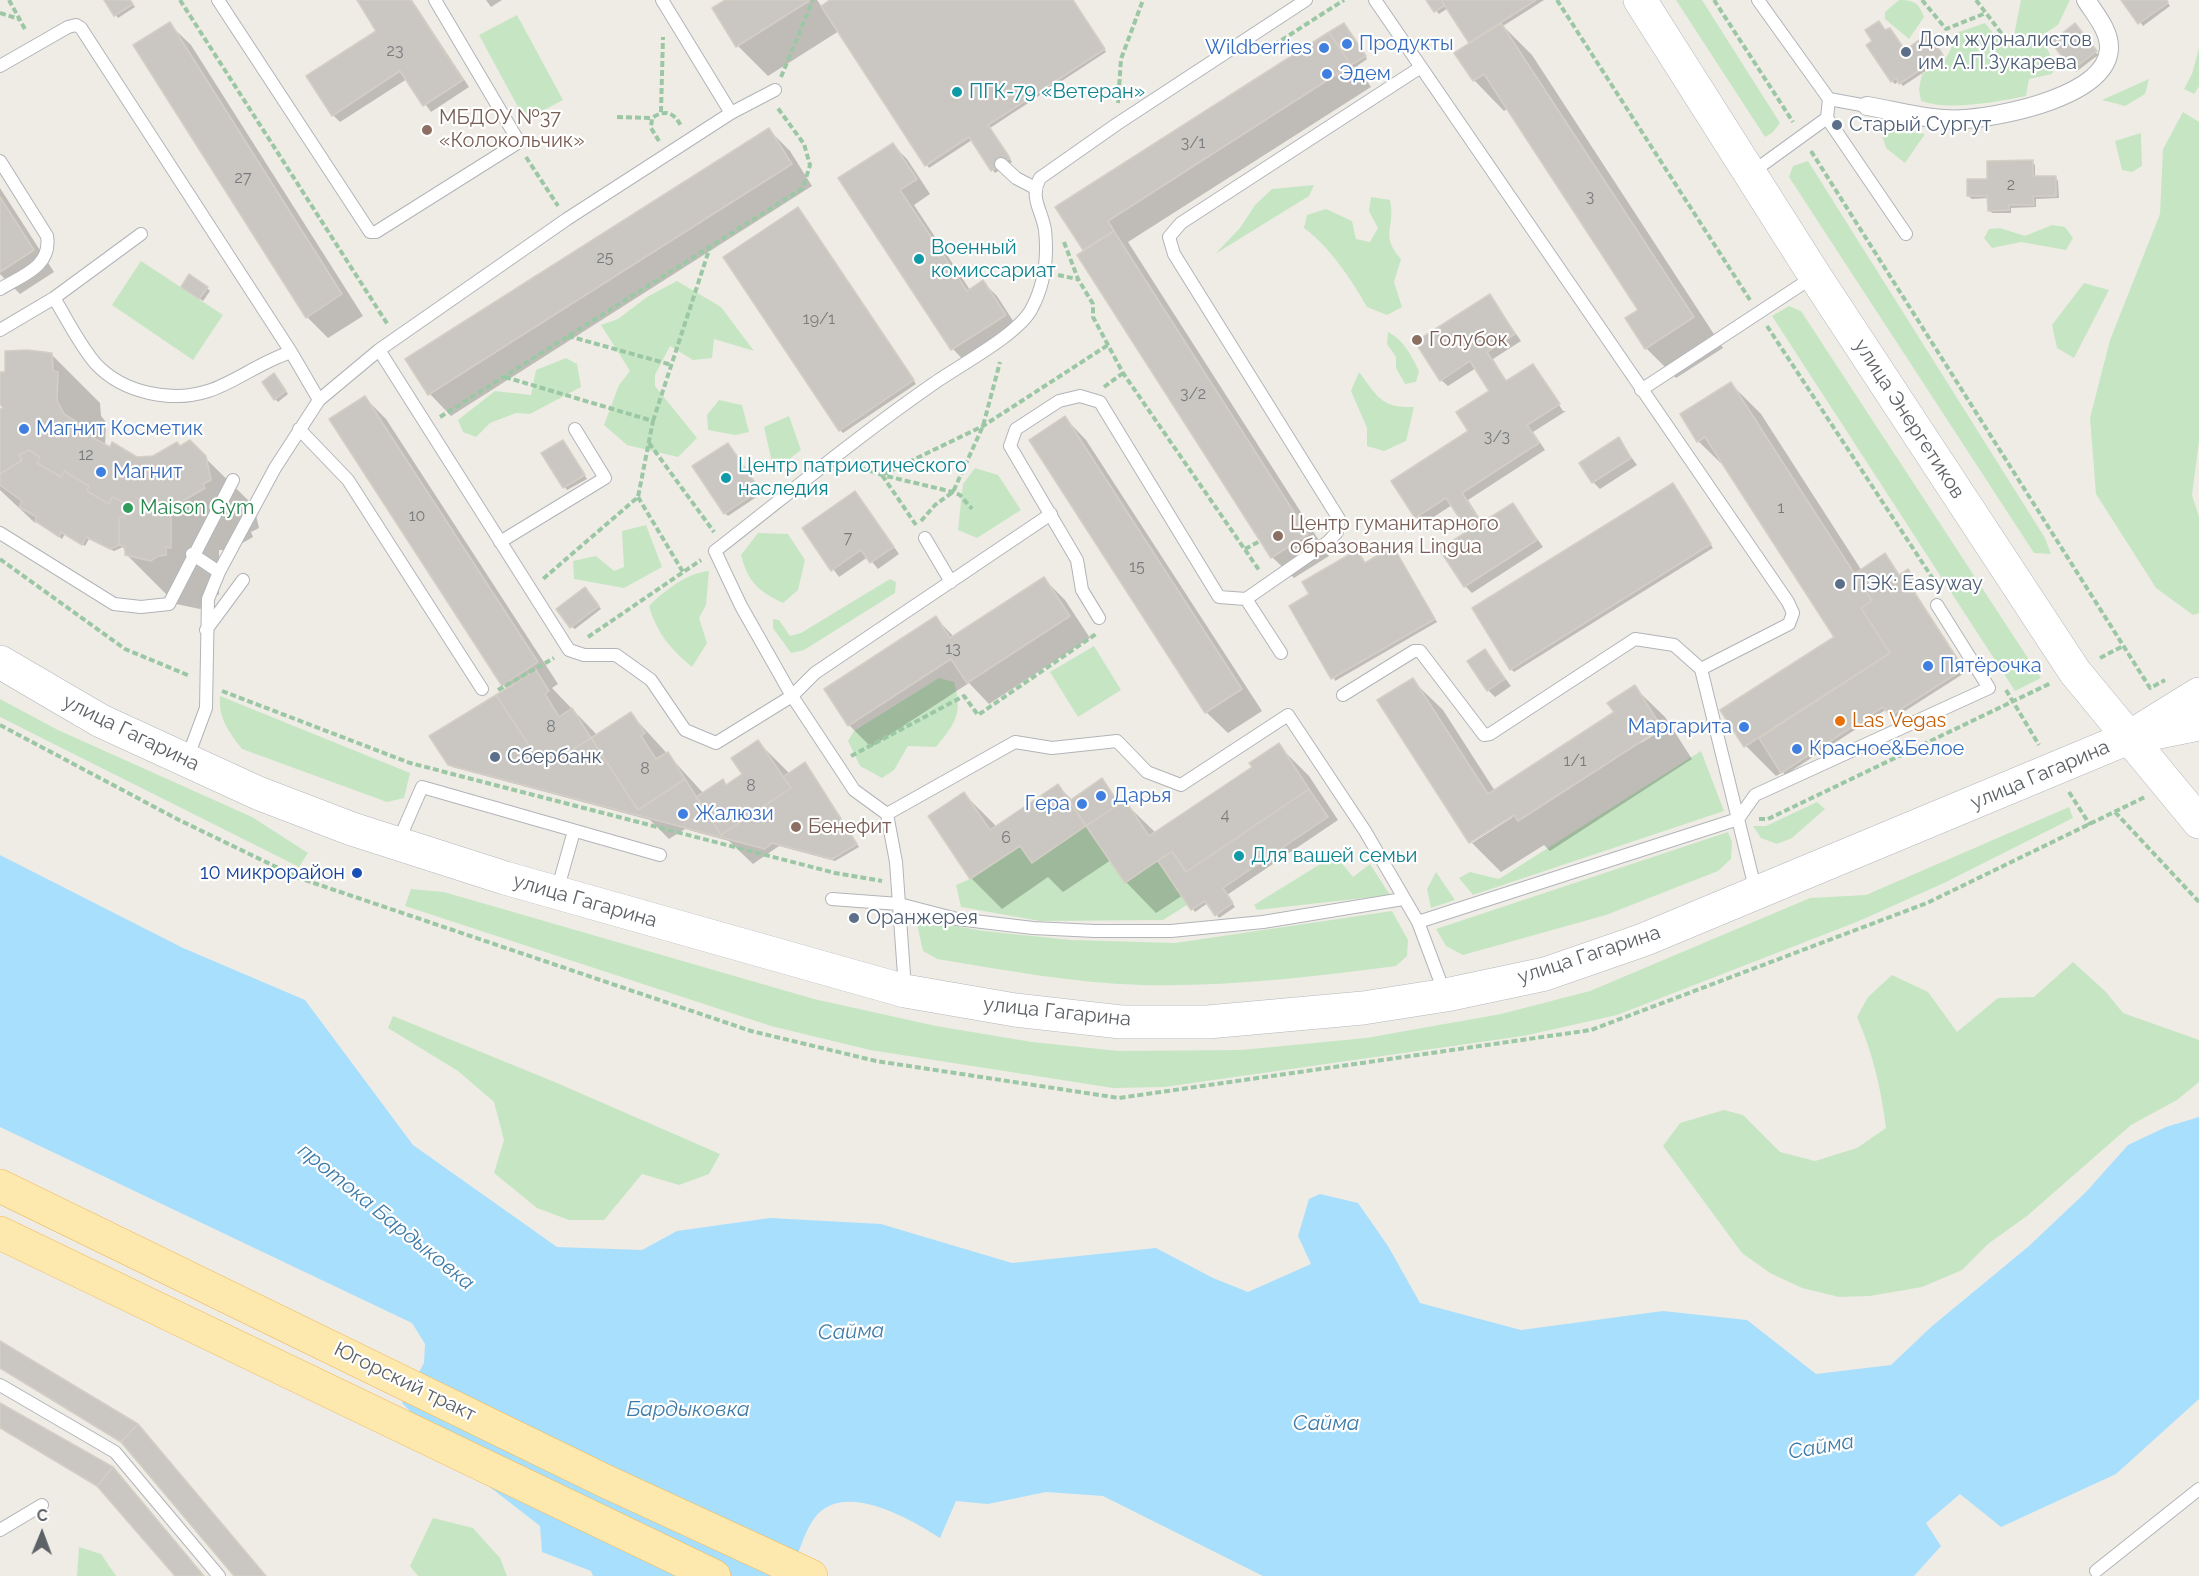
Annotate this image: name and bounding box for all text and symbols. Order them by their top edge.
place label: Дом журналистов им. А.П.Зукарева [1918,28,2092,75]
place label: Продукты [1359,32,1453,56]
place label: Wildberries [1205,36,1312,60]
marker: Продукты [1340,37,1354,51]
house number: 23 [387,41,403,61]
marker: Wildberries [1317,41,1331,55]
marker: Дом журналистов им. А.П.Зукарева [1899,45,1913,59]
place label: Эдем [1339,62,1391,86]
marker: Эдем [1320,67,1334,81]
place label: ПГК-79 «Ветеран» [969,80,1145,104]
marker: ПГК-79 «Ветеран» [950,85,964,99]
place label: МБДОУ №37 «Колокольчик» [439,106,585,153]
place label: Старый Сургут [1849,113,1991,137]
marker: Старый Сургут [1830,118,1844,132]
marker: МБДОУ №37 «Колокольчик» [420,123,434,137]
house number: 3/1 [1181,133,1205,153]
house number: 27 [235,168,251,188]
house number: 2 [2007,175,2015,195]
house number: 3 [1586,187,1594,207]
place label: Военный комиссариат [931,236,1056,283]
house number: 25 [596,248,614,268]
marker: Военный комиссариат [912,252,926,266]
house number: 19/1 [803,309,835,329]
place label: Голубок [1429,328,1508,352]
marker: Голубок [1410,333,1424,347]
street label: улица Энергетиков [1848,335,1970,503]
house number: 3/2 [1180,384,1206,404]
place label: Магнит Косметик [36,417,203,441]
marker: Магнит Косметик [17,422,31,436]
house number: 3/3 [1484,427,1510,447]
house number: 12 [78,445,94,465]
place label: Центр патриотического наследия [738,454,967,501]
place label: Магнит [113,460,183,484]
marker: Магнит [94,465,108,479]
marker: Центр патриотического наследия [719,471,733,485]
place label: Maison Gym [140,496,254,520]
house number: 1 [1778,498,1784,518]
marker: Maison Gym [121,501,135,515]
house number: 10 [409,506,425,526]
place label: Центр гуманитарного образования Lingua [1290,512,1499,559]
house number: 7 [844,528,852,548]
marker: Центр гуманитарного образования Lingua [1271,529,1285,543]
house number: 15 [1129,557,1145,577]
place label: ПЭК: Easyway [1852,572,1983,596]
marker: ПЭК: Easyway [1833,577,1847,591]
house number: 13 [945,639,961,659]
place label: Пятёрочка [1940,654,2042,678]
marker: Пятёрочка [1921,659,1935,673]
street label: улица Гагарина [59,690,203,776]
place label: Las Vegas [1852,709,1946,733]
marker: Las Vegas [1833,714,1847,728]
place label: Маргарита [1628,715,1732,739]
house number: 8 [546,717,556,737]
marker: Маргарита [1737,720,1751,734]
street label: улица Гагарина [1967,735,2113,815]
place label: Красное&Белое [1809,737,1964,761]
marker: Красное&Белое [1790,742,1804,756]
place label: Сбербанк [507,745,602,769]
marker: Сбербанк [488,750,502,764]
house number: 1/1 [1563,751,1587,771]
house number: 8 [640,759,650,779]
house number: 8 [746,776,756,796]
place label: Дарья [1113,784,1171,808]
marker: Дарья [1094,789,1108,803]
place label: Гера [1025,792,1070,816]
marker: Гера [1075,797,1089,811]
place label: Жалюзи [695,802,774,826]
house number: 4 [1221,805,1229,825]
marker: Жалюзи [676,807,690,821]
place label: Бенефит [808,815,892,839]
marker: Бенефит [789,820,803,834]
house number: 6 [1001,828,1011,848]
place label: Для вашей семьи [1251,844,1417,868]
marker: Для вашей семьи [1232,849,1246,863]
place label: 10 микрорайон [200,861,345,885]
marker: 10 микрорайон [350,866,364,880]
street label: улица Гагарина [510,869,660,933]
place label: Оранжерея [866,906,978,930]
marker: Оранжерея [847,911,861,925]
street label: улица Гагарина [1515,921,1663,989]
street label: улица Гагарина [982,992,1132,1032]
water label: протока Бардыковка [293,1138,479,1296]
water label: Сайма [817,1318,885,1346]
street label: Югорский тракт [330,1337,480,1427]
water label: Бардыковка [626,1397,750,1423]
water label: Сайма [1293,1411,1359,1437]
water label: Сайма [1786,1429,1856,1465]
north arrow [12,1504,72,1564]
text: С [37,1506,48,1525]

